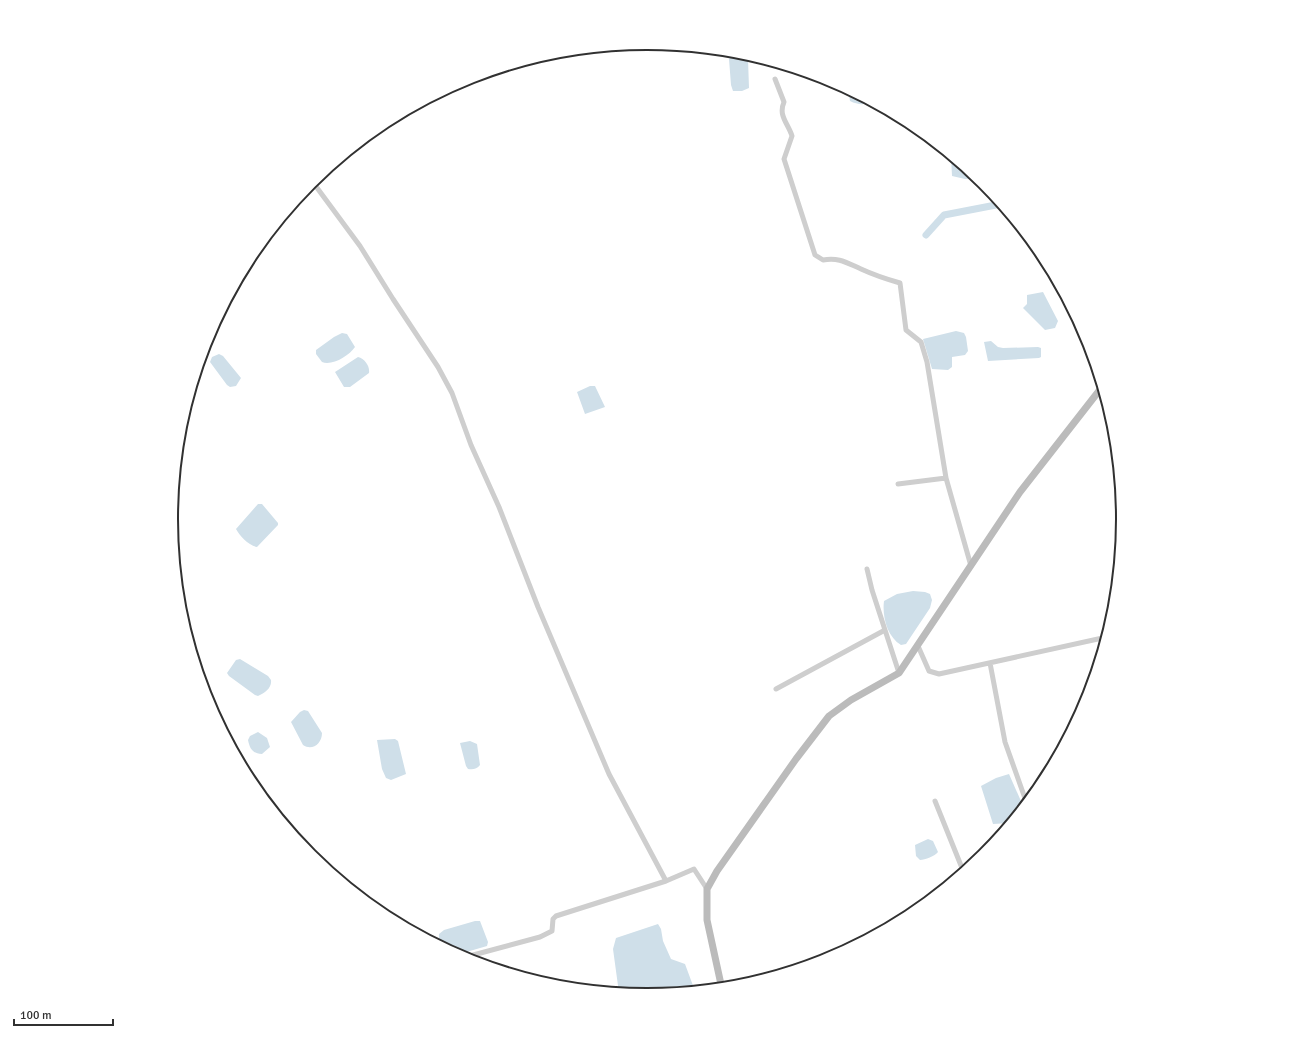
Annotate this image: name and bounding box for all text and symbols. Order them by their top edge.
scale bar [14,1001,113,1027]
text: 100 m [20,1008,52,1023]

